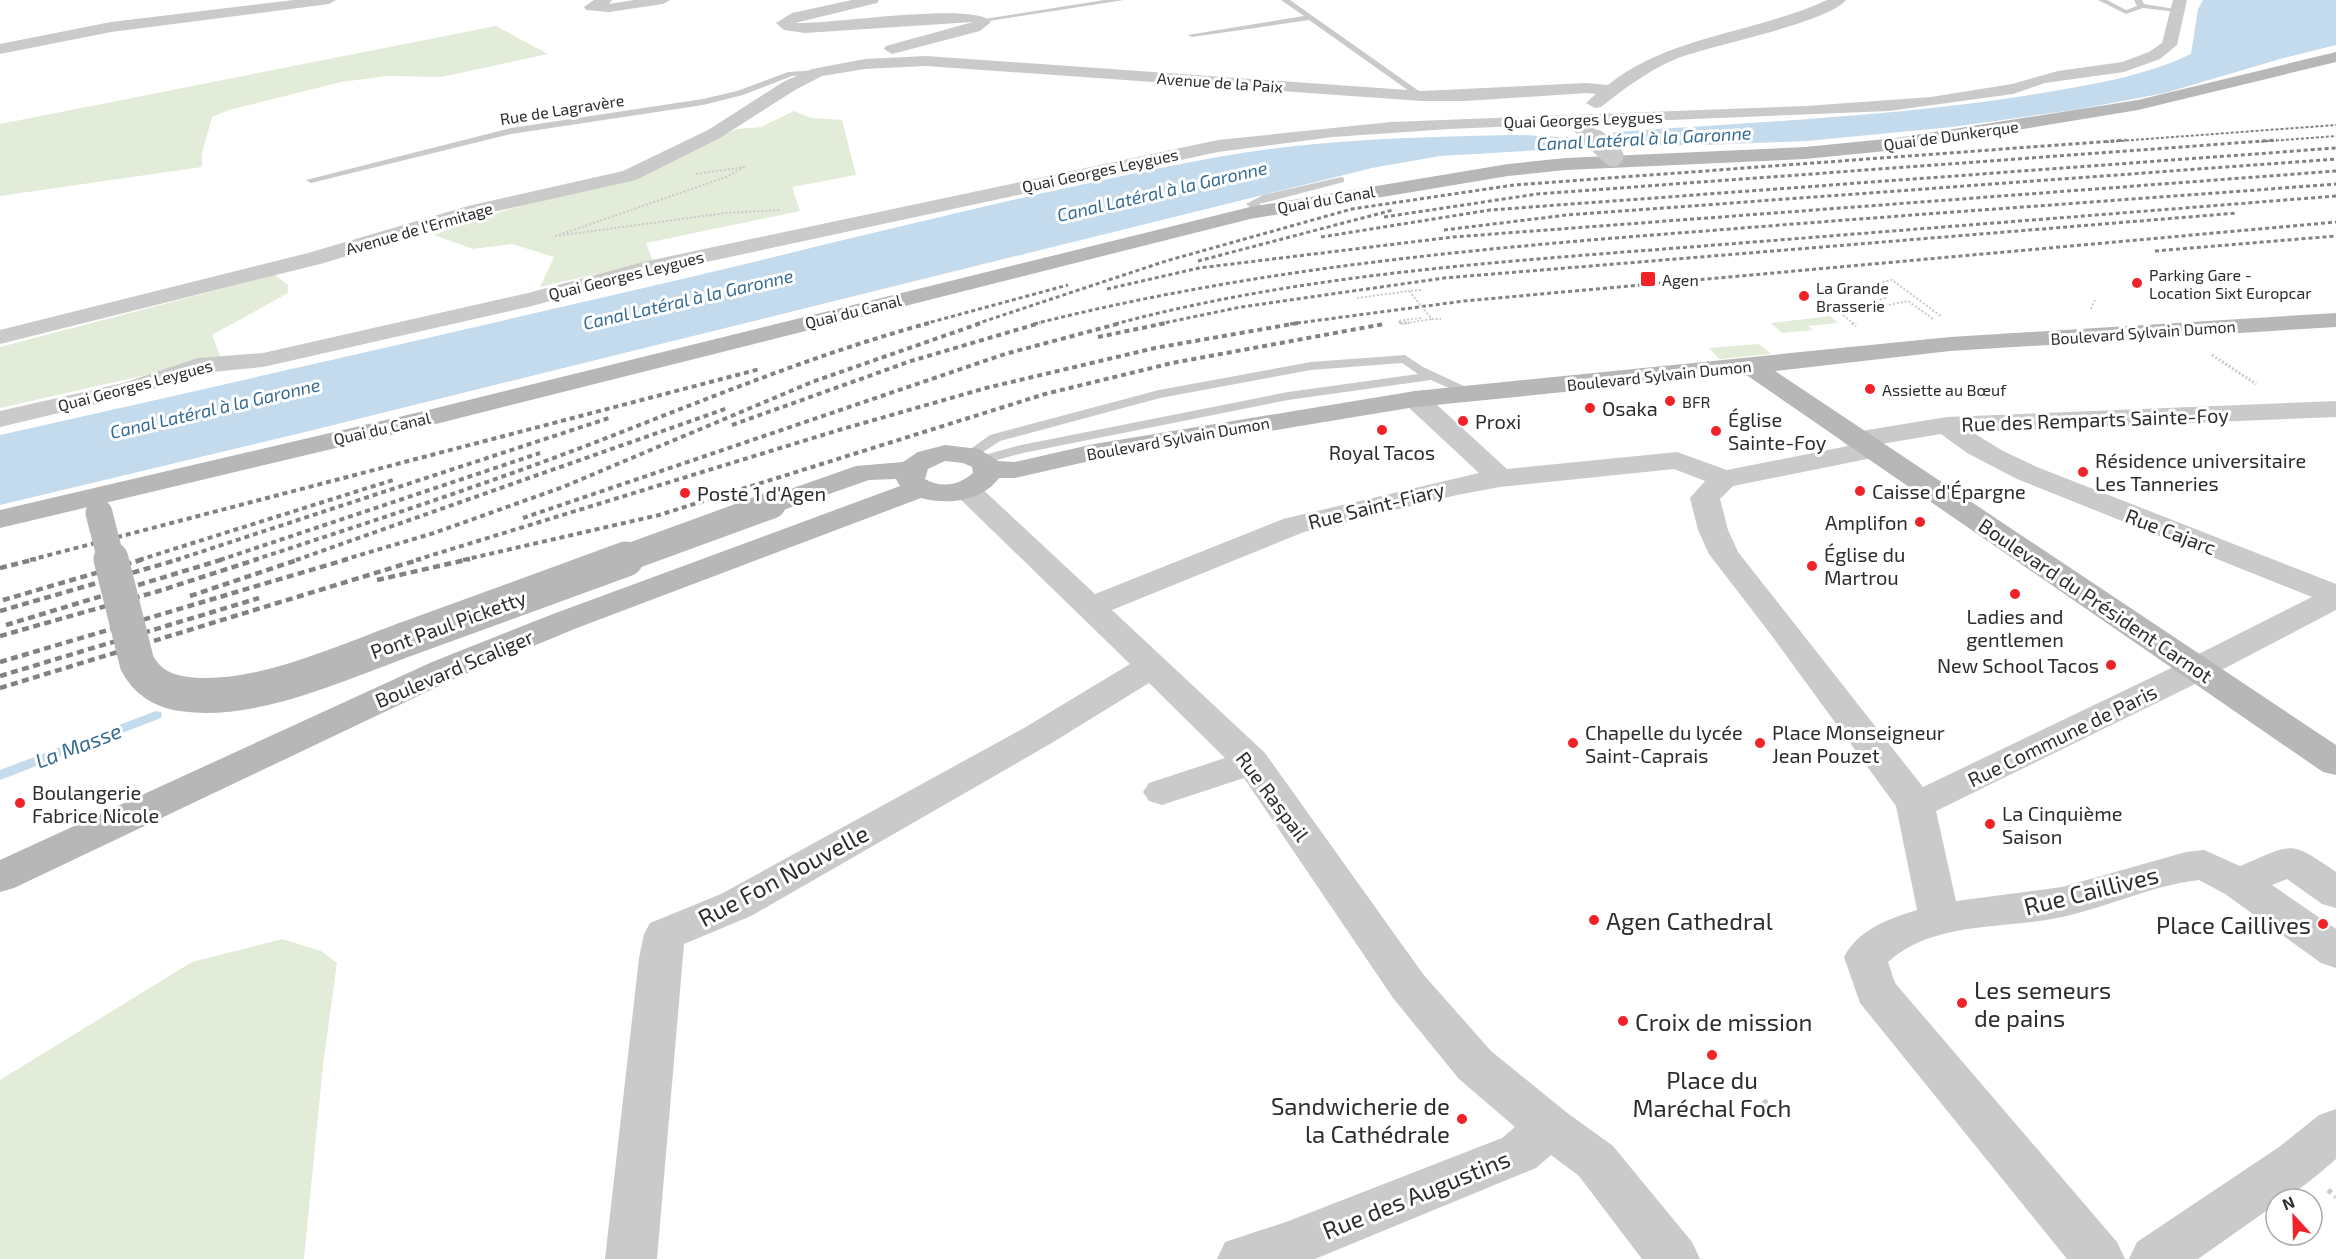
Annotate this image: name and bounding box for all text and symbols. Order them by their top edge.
street label: Avenue de la Paix [1156,68,1284,96]
street label: Rue de Lagravère [499,90,625,128]
street label: Quai Georges Leygues [1503,107,1663,132]
street label: Quai de Dunkerque [1882,116,2020,155]
water label: Canal Latéral à la Garonne [1536,121,1752,155]
street label: Quai Georges Leygues [1020,144,1180,197]
water label: Canal Latéral à la Garonne [1055,156,1270,226]
street label: Quai du Canal [1276,181,1377,218]
street label: Avenue de l’Ermitage [343,198,495,258]
street label: Quai Georges Leygues [546,247,706,304]
water label: Canal Latéral à la Garonne [581,264,796,334]
place label: Parking Gare - Location Sixt Europcar [2149,265,2312,302]
marker: Agen [1639,270,1657,288]
place label: Agen [1662,270,1699,289]
marker: Parking Gare - Location Sixt Europcar [2130,276,2144,290]
place label: La Grande Brasserie [1816,278,1889,315]
marker: La Grande Brasserie [1797,289,1811,303]
street label: Quai du Canal [803,290,904,333]
street label: Boulevard Sylvain Dumon [2050,316,2236,348]
street label: Quai Georges Leygues [56,355,215,416]
street label: Boulevard Sylvain Dumon [1566,356,1752,394]
water label: Canal Latéral à la Garonne [108,373,323,443]
place label: Assiette au Bœuf [1882,380,2007,399]
marker: Assiette au Bœuf [1863,382,1877,396]
place label: BFR [1682,392,1711,411]
marker: BFR [1663,394,1677,408]
place label: Osaka [1602,396,1658,420]
marker: Osaka [1583,401,1597,415]
street label: Rue des Remparts Sainte-Foy [1961,402,2230,436]
place label: Église Sainte-Foy [1728,407,1827,454]
street label: Quai du Canal [332,408,433,449]
place label: Proxi [1475,409,1521,433]
street label: Boulevard Sylvain Dumon [1085,413,1271,463]
marker: Proxi [1456,414,1470,428]
marker: Royal Tacos [1375,423,1389,437]
marker: Église Sainte-Foy [1709,424,1723,438]
place label: Royal Tacos [1329,440,1435,464]
place label: Résidence universitaire Les Tanneries [2095,448,2306,495]
marker: Résidence universitaire Les Tanneries [2076,465,2090,479]
street label: Rue Saint-Fiary [1305,476,1447,534]
place label: Caisse d'Épargne [1872,479,2026,503]
place label: Poste 1 d'Agen [697,481,826,505]
marker: Caisse d'Épargne [1853,484,1867,498]
marker: Poste 1 d'Agen [678,486,692,500]
street label: Rue Cajarc [2122,503,2220,559]
place label: Amplifon [1825,510,1908,534]
street label: Boulevard du Président Carnot [1975,513,2218,688]
marker: Amplifon [1913,515,1927,529]
place label: Église du Martrou [1824,542,1905,589]
marker: Église du Martrou [1805,559,1819,573]
street label: Pont Paul Picketty [367,585,529,663]
marker: Ladies and gentlemen [2008,587,2022,601]
place label: Ladies and gentlemen [1966,604,2064,651]
street label: Boulevard Scaliger [371,624,537,712]
place label: New School Tacos [1937,653,2099,677]
marker: New School Tacos [2104,658,2118,672]
street label: Rue Commune de Paris [1963,679,2161,791]
water label: La Masse [31,717,125,773]
place label: Chapelle du lycée Saint-Caprais [1585,720,1743,767]
place label: Place Monseigneur Jean Pouzet [1772,720,1945,767]
marker: Chapelle du lycée Saint-Caprais [1566,736,1580,750]
marker: Place Monseigneur Jean Pouzet [1753,736,1767,750]
street label: Rue Raspail [1232,746,1314,846]
place label: Boulangerie Fabrice Nicole [32,780,159,827]
marker: Boulangerie Fabrice Nicole [13,796,27,810]
place label: La Cinquième Saison [2002,801,2122,848]
marker: La Cinquième Saison [1983,817,1997,831]
street label: Rue Fon Nouvelle [693,818,873,932]
street label: Rue Caillives [2021,859,2161,921]
place label: Agen Cathedral [1606,906,1773,935]
place label: Place Caillives [2156,910,2311,939]
marker: Agen Cathedral [1587,913,1601,927]
marker: Place Caillives [2316,917,2330,931]
place label: Les semeurs de pains [1974,975,2111,1032]
marker: Les semeurs de pains [1955,996,1969,1010]
place label: Croix de mission [1635,1007,1812,1036]
marker: Croix de mission [1616,1014,1630,1028]
marker: Place du Maréchal Foch [1705,1048,1719,1062]
place label: Place du Maréchal Foch [1632,1065,1792,1122]
place label: Sandwicherie de la Cathédrale [1271,1091,1450,1148]
marker: Sandwicherie de la Cathédrale [1455,1112,1469,1126]
street label: Rue des Augustins [1318,1143,1514,1245]
north arrow [2264,1187,2324,1247]
text: N [2279,1192,2297,1214]

